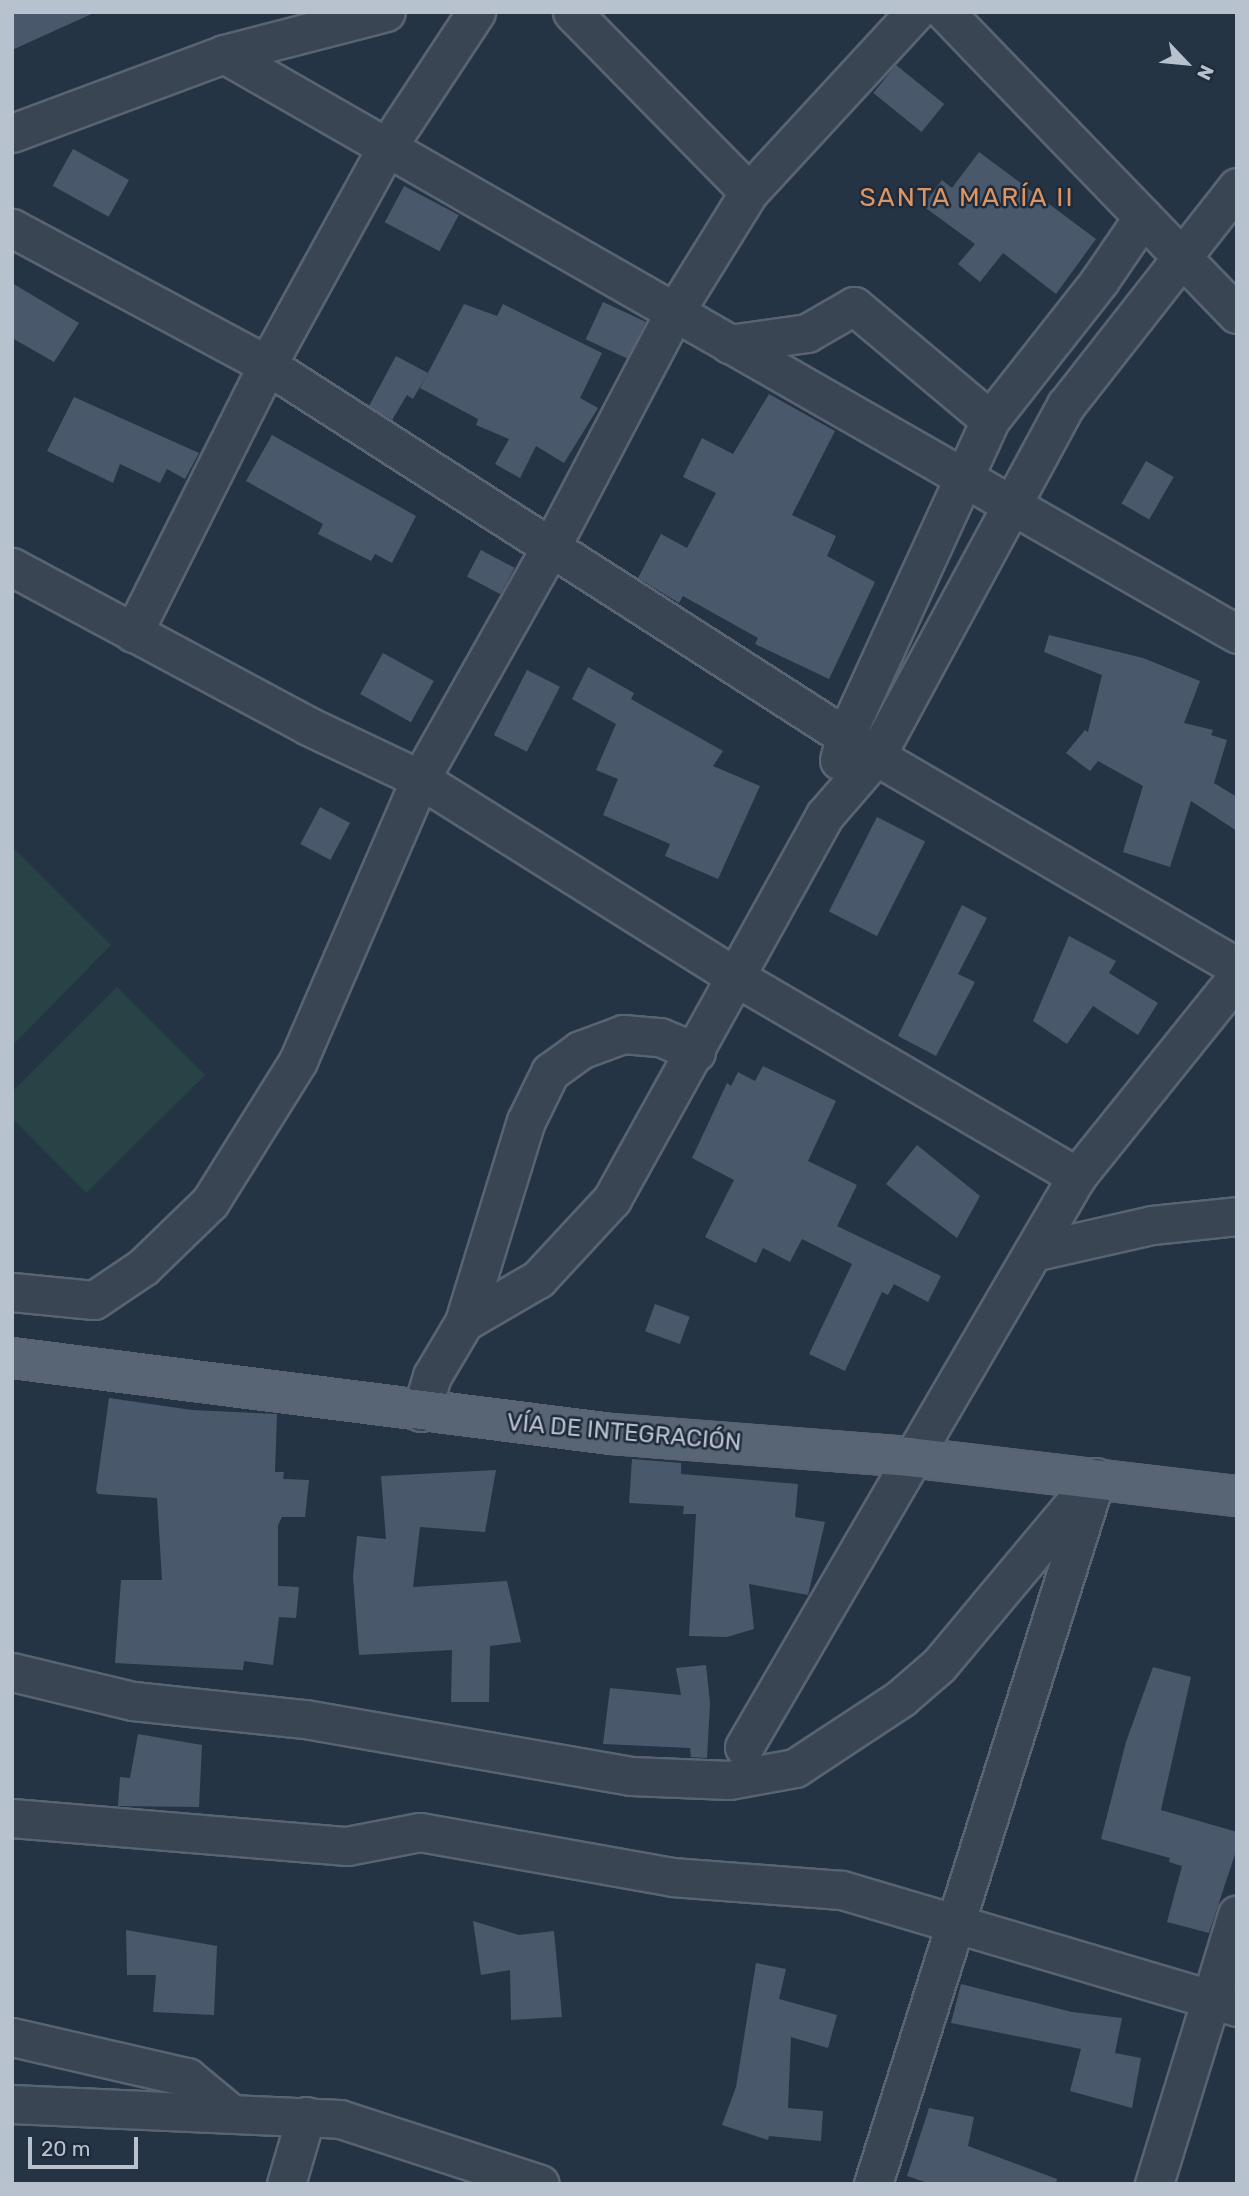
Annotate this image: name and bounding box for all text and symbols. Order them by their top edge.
north arrow [1151,28,1221,98]
text: N [1192,61,1219,84]
district label: SANTA MARÍA II [861,182,1073,214]
street label: VÍA DE INTEGRACIÓN [505,1408,743,1458]
scale bar [32,2122,142,2166]
text: 20 m [41,2136,90,2161]

